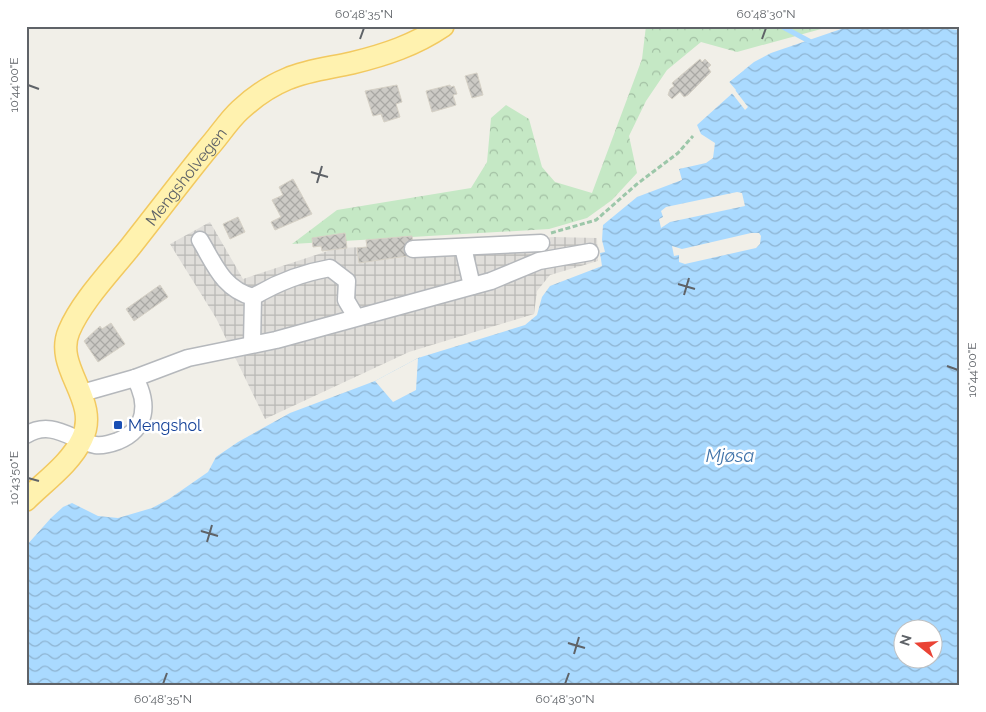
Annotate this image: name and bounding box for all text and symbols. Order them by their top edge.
text: 60°48'35"N [335,7,393,21]
text: 60°48'30"N [737,7,795,21]
text: 10°44'00"E [7,57,21,113]
street label: Mengsholvegen [142,124,231,229]
text: 10°44'00"E [965,342,979,398]
place label: Mengshol [128,416,202,435]
marker: Mengshol [112,419,124,431]
water label: Mjøsa [706,445,755,466]
text: 10°43'50"E [7,451,21,505]
north arrow [894,620,944,670]
text: N [896,633,915,648]
text: 60°48'35"N [134,692,192,706]
text: 60°48'30"N [536,692,594,706]

